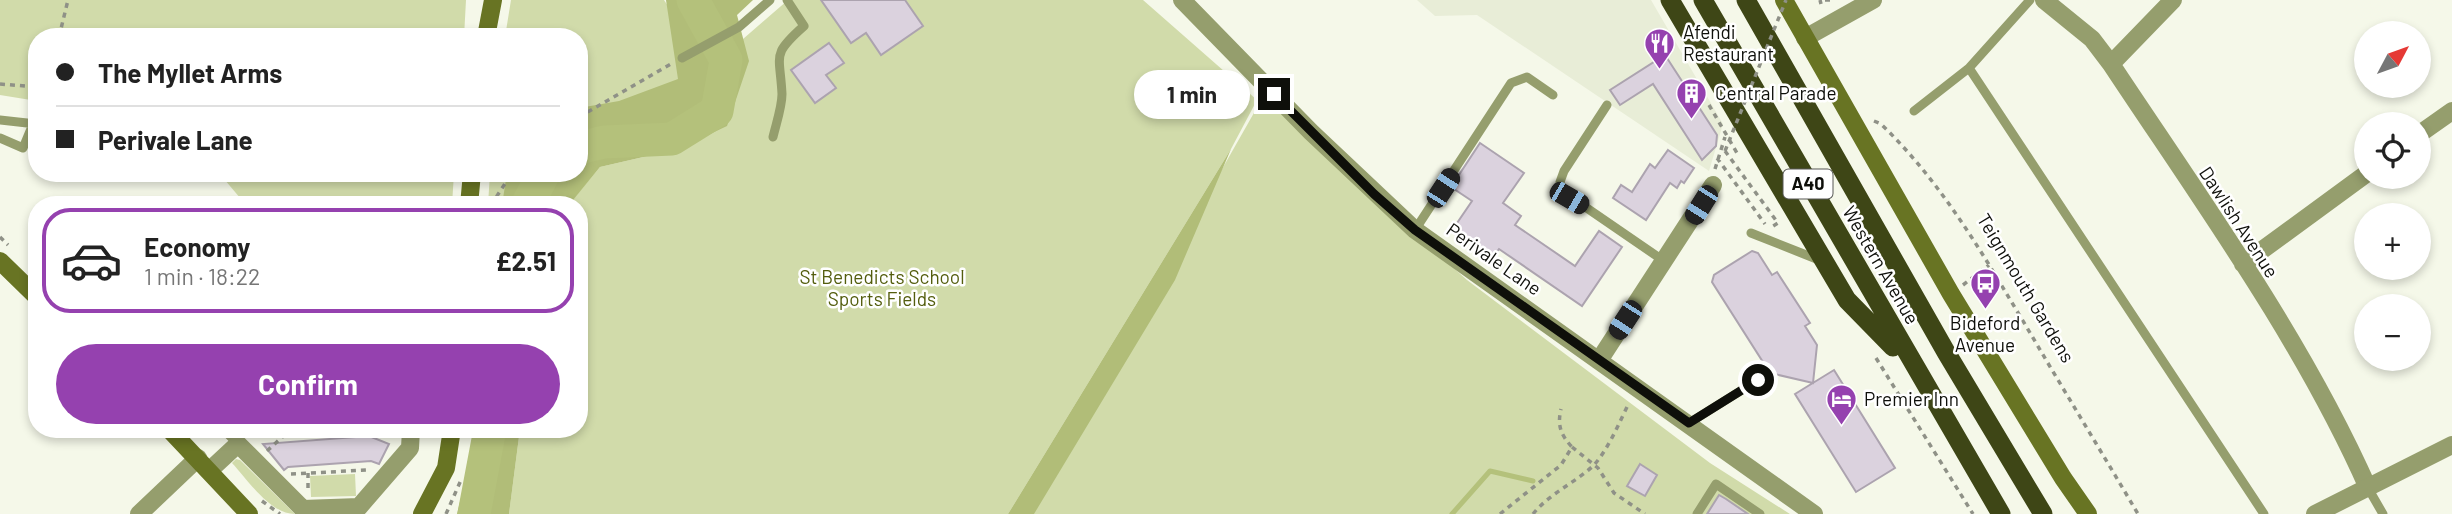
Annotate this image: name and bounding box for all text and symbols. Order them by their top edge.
place label: Afendi Restaurant [1683,20,1774,65]
north arrow [2354,21,2431,98]
map controls [2354,21,2431,371]
restaurant icon: Afendi Restaurant [1643,26,1677,70]
text: The Myllet Arms [98,57,282,88]
callout: 1 min [1134,70,1250,119]
building icon: Central Parade [1675,76,1709,120]
route end [1258,78,1290,110]
text: 1 min [1167,80,1217,108]
place label: Central Parade [1715,81,1837,104]
button: locate [2354,112,2431,189]
text: Perivale Lane [98,124,253,155]
street label: Dawlish Avenue [2195,162,2284,282]
car [1423,165,1464,211]
road number: A40 [1784,169,1832,198]
car [1546,178,1593,218]
car [1681,182,1722,228]
street label: Western Avenue [1838,201,1925,328]
button: + [2354,203,2431,280]
street label: Teignmouth Gardens [1973,209,2080,366]
street label: Perivale Lane [1442,218,1546,300]
icon: car [60,229,123,292]
text: Economy [144,231,250,262]
text: £2.51 [496,245,556,276]
text: 1 min · 18:22 [144,262,260,290]
park label: St Benedicts School Sports Fields [799,265,965,310]
bus stop icon: Bideford Avenue [1968,267,2002,311]
button: − [2354,294,2431,371]
car [1605,297,1646,343]
place label: Bideford Avenue [1950,311,2020,356]
button: Confirm [56,344,560,424]
route start [1742,364,1774,396]
hotel icon: Premier Inn [1824,382,1858,426]
place label: Premier Inn [1864,387,1959,410]

